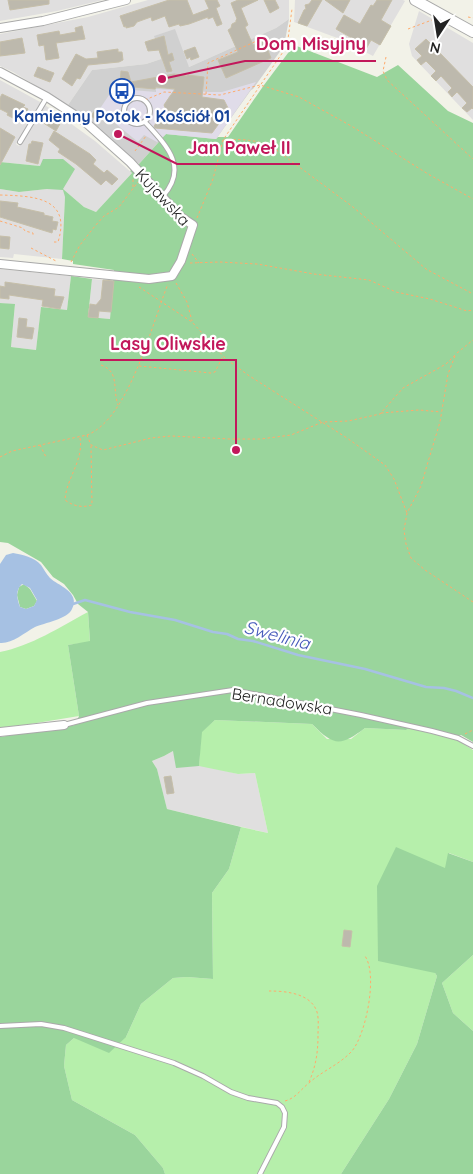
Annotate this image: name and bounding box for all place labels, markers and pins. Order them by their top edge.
callout: Dom Misyjny [245,28,376,61]
bus stop icon: Kamienny Potok - Kościół 01 [109,78,135,104]
place label: Kamienny Potok - Kościół 01 [14,106,230,126]
callout: Jan Paweł II [177,131,300,164]
callout: Lasy Oliwskie [100,327,236,360]

